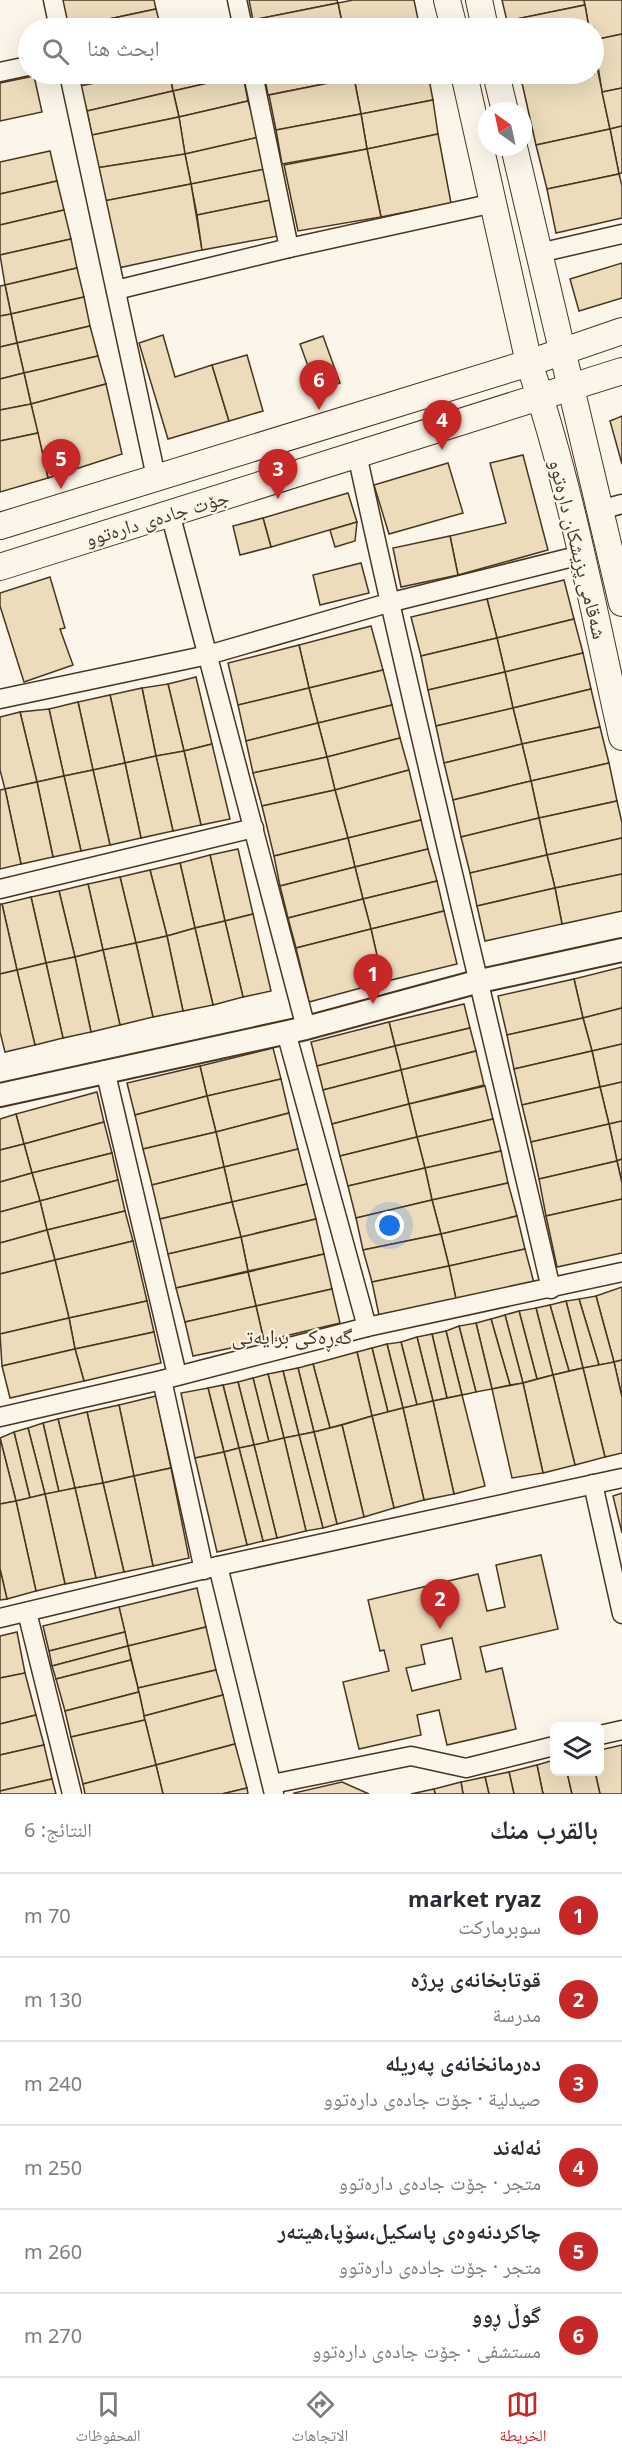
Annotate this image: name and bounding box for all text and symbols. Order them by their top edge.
search box [18,18,604,84]
text: ابحث هنا [87,32,160,62]
icon: search [39,35,72,68]
north arrow [478,102,532,156]
pin: 6 [300,360,338,410]
pin: 4 [422,400,462,450]
pin: 5 [42,440,80,489]
pin: 3 [258,450,298,499]
street label: شەقامی پزیشکان دارەتوو [543,456,614,642]
street label: جۆت جادەی دارەتوو [82,483,232,552]
pin: 1 [354,954,392,1004]
your location [375,1211,404,1240]
district label: گەڕەکی برایەتی [231,1322,353,1353]
pin: 2 [420,1580,460,1629]
map controls [550,1722,604,1776]
button: layers [550,1722,604,1776]
text: بالقرب منك [490,1811,598,1847]
text: النتائج: 6 [24,1816,92,1843]
text: market ryaz [408,1883,541,1913]
text: 70 m [24,1902,71,1929]
text: 1 [573,1902,584,1929]
text: سوبرماركت [458,1913,541,1940]
text: قوتابخانەی پرژە [410,1963,541,1993]
text: 130 m [24,1986,82,2013]
text: 2 [573,1986,584,2013]
text: مدرسة [492,2001,541,2028]
text: دەرمانخانەی پەریلە [385,2047,541,2077]
text: 240 m [24,2070,82,2097]
text: 3 [573,2070,584,2097]
text: صيدلية · جۆت جادەی دارەتوو [323,2085,541,2112]
text: ئەلەند [493,2131,541,2161]
text: 250 m [24,2154,82,2181]
text: 4 [573,2154,584,2181]
text: متجر · جۆت جادەی دارەتوو [339,2169,541,2196]
text: چاکردنەوەی پاسکیل،سۆپا،هیتەر [278,2215,541,2245]
text: 260 m [24,2238,82,2265]
text: 5 [573,2238,584,2265]
text: متجر · جۆت جادەی دارەتوو [339,2253,541,2280]
text: گوڵ ڕوو [471,2299,541,2329]
text: 270 m [24,2322,82,2349]
text: 6 [573,2322,584,2349]
text: مستشفى · جۆت جادەی دارەتوو [312,2337,541,2364]
tab: المحفوظات [76,2388,141,2451]
tab: الاتجاهات [292,2388,348,2451]
tab: الخريطة [499,2388,547,2451]

